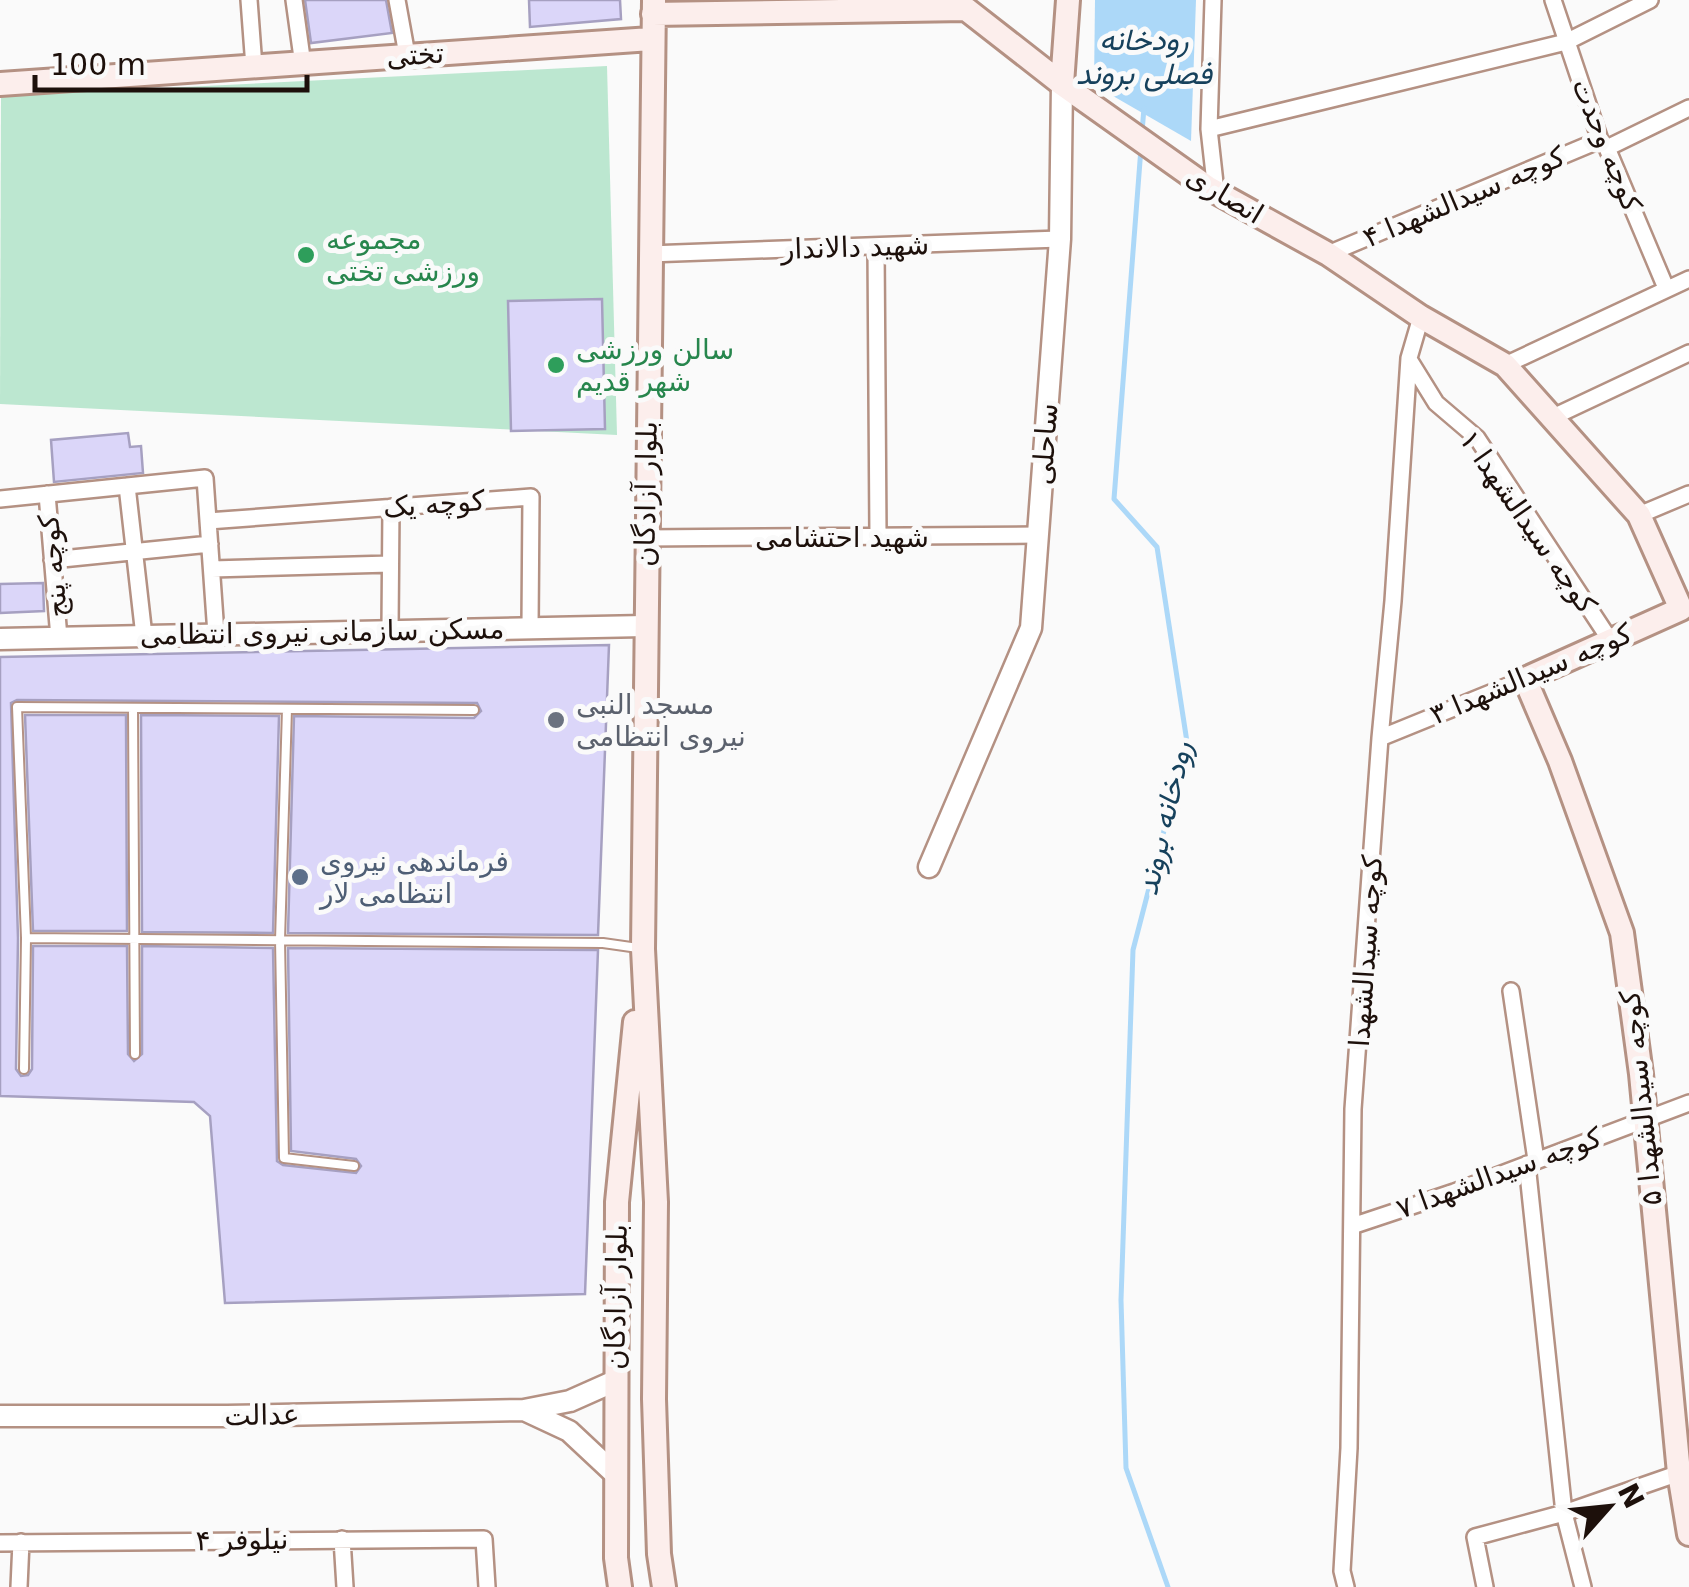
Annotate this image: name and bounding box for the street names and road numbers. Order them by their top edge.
street label: تختی [385,37,445,73]
street label: کوچه وحدت [1565,73,1649,217]
street label: کوچه سیدالشهدا ۴ [1358,139,1571,254]
street label: انصاری [1181,159,1269,231]
street label: شهید دالاندار [778,228,930,266]
street label: ساحلی [1026,402,1064,486]
street label: بلوار آزادگان [628,421,664,567]
street label: کوچه سیدالشهدا ۱ [1452,424,1604,621]
street label: کوچه یک [382,484,487,524]
street label: کوچه پنج [32,512,74,619]
street label: شهید احتشامی [755,521,929,554]
street label: مسکن سازمانی نیروی انتظامی [139,612,505,652]
street label: کوچه سیدالشهدا ۳ [1425,616,1638,731]
street label: کوچه سیدالشهدا [1343,853,1389,1048]
street label: کوچه سیدالشهدا ۵ [1613,988,1669,1207]
street label: کوچه سیدالشهدا ۷ [1392,1120,1607,1225]
street label: بلوار آزادگان [598,1224,634,1370]
street label: عدالت [224,1398,300,1432]
street label: نیلوفر ۴ [195,1523,289,1557]

